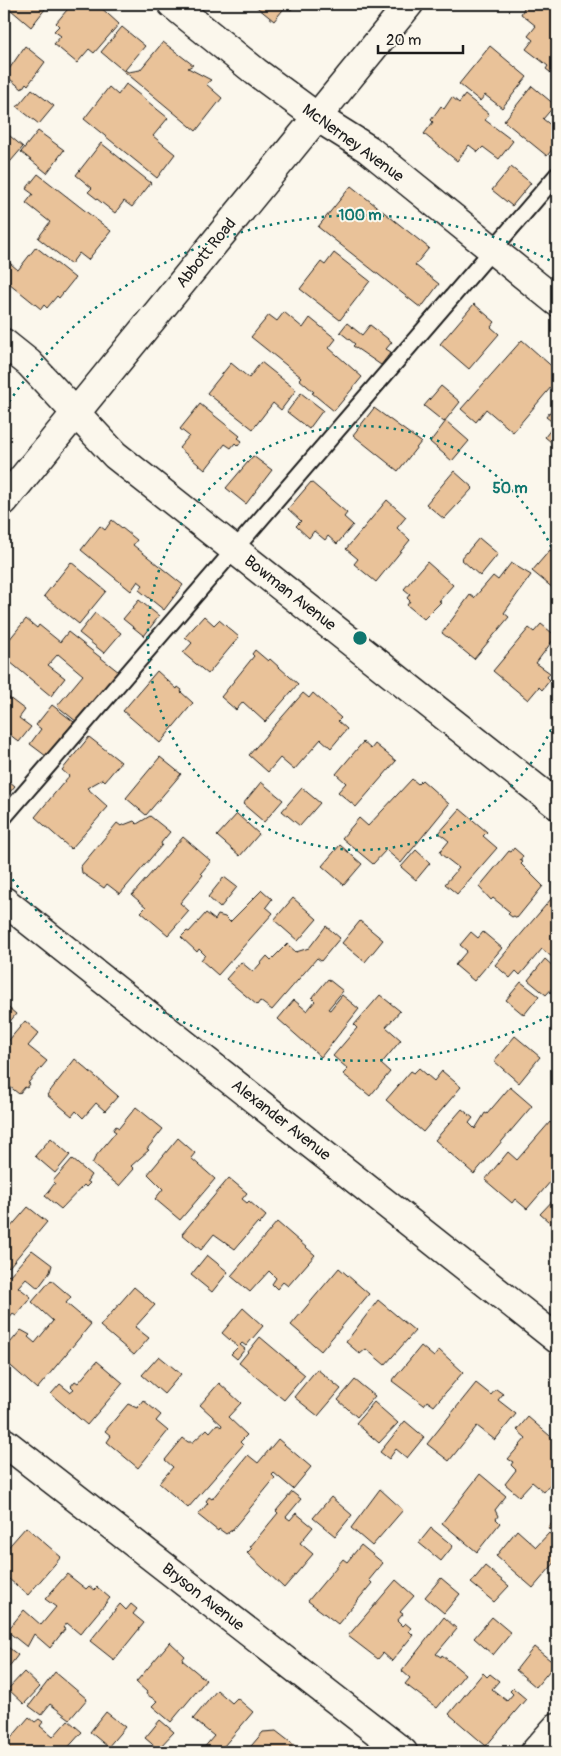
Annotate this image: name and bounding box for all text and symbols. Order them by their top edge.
scale bar [378,22,464,54]
text: 20 m [386,31,421,50]
street label: McNerney Avenue [298,99,408,187]
text: 100 m [339,206,381,225]
street label: Abbott Road [172,214,240,292]
text: 50 m [493,479,527,498]
street label: Bowman Avenue [240,551,340,635]
centre of rings [351,629,369,647]
street label: Alexander Avenue [227,1075,335,1165]
street label: Bryson Avenue [158,1559,248,1635]

